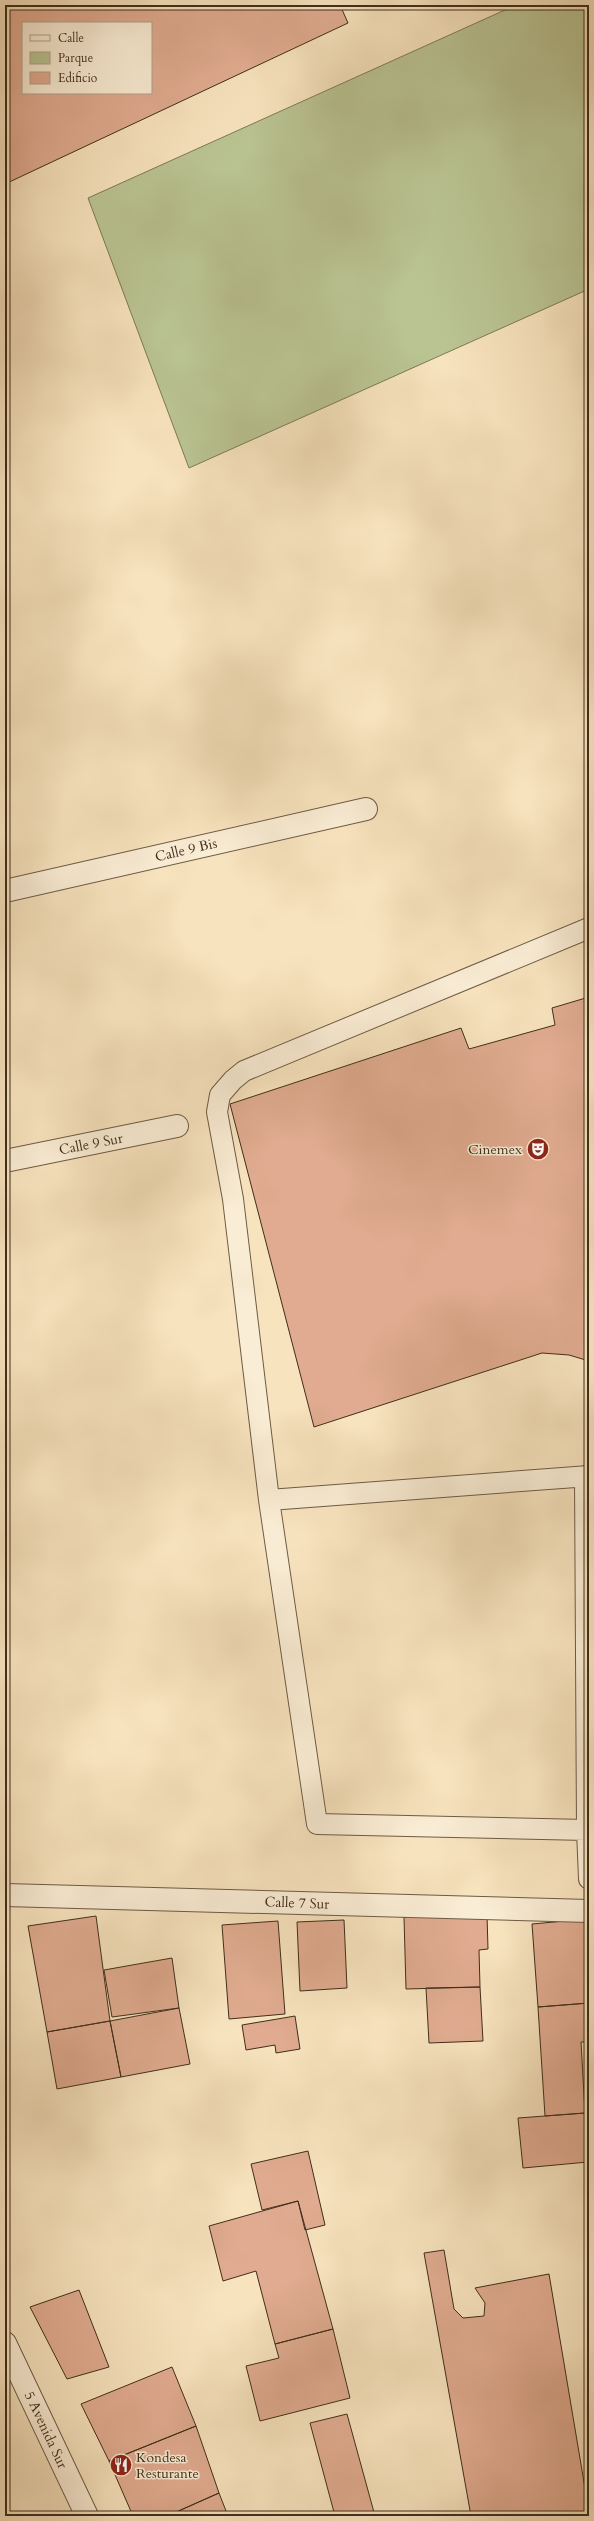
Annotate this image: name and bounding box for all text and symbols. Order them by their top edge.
legend [22,22,152,94]
text: Calle [58,30,84,46]
text: Parque [58,50,93,66]
text: Edificio [58,70,98,86]
street label: Calle 9 Bis [153,834,219,866]
street label: Calle 9 Sur [57,1128,125,1160]
theatre icon: Cinemex [525,1136,551,1162]
place label: Cinemex [468,1140,522,1159]
street label: Calle 7 Sur [264,1892,331,1914]
street label: 5 Avenida Sur [20,2388,73,2473]
place label: Kondesa Resturante [136,2448,199,2483]
restaurant icon: Kondesa Resturante [108,2452,134,2478]

